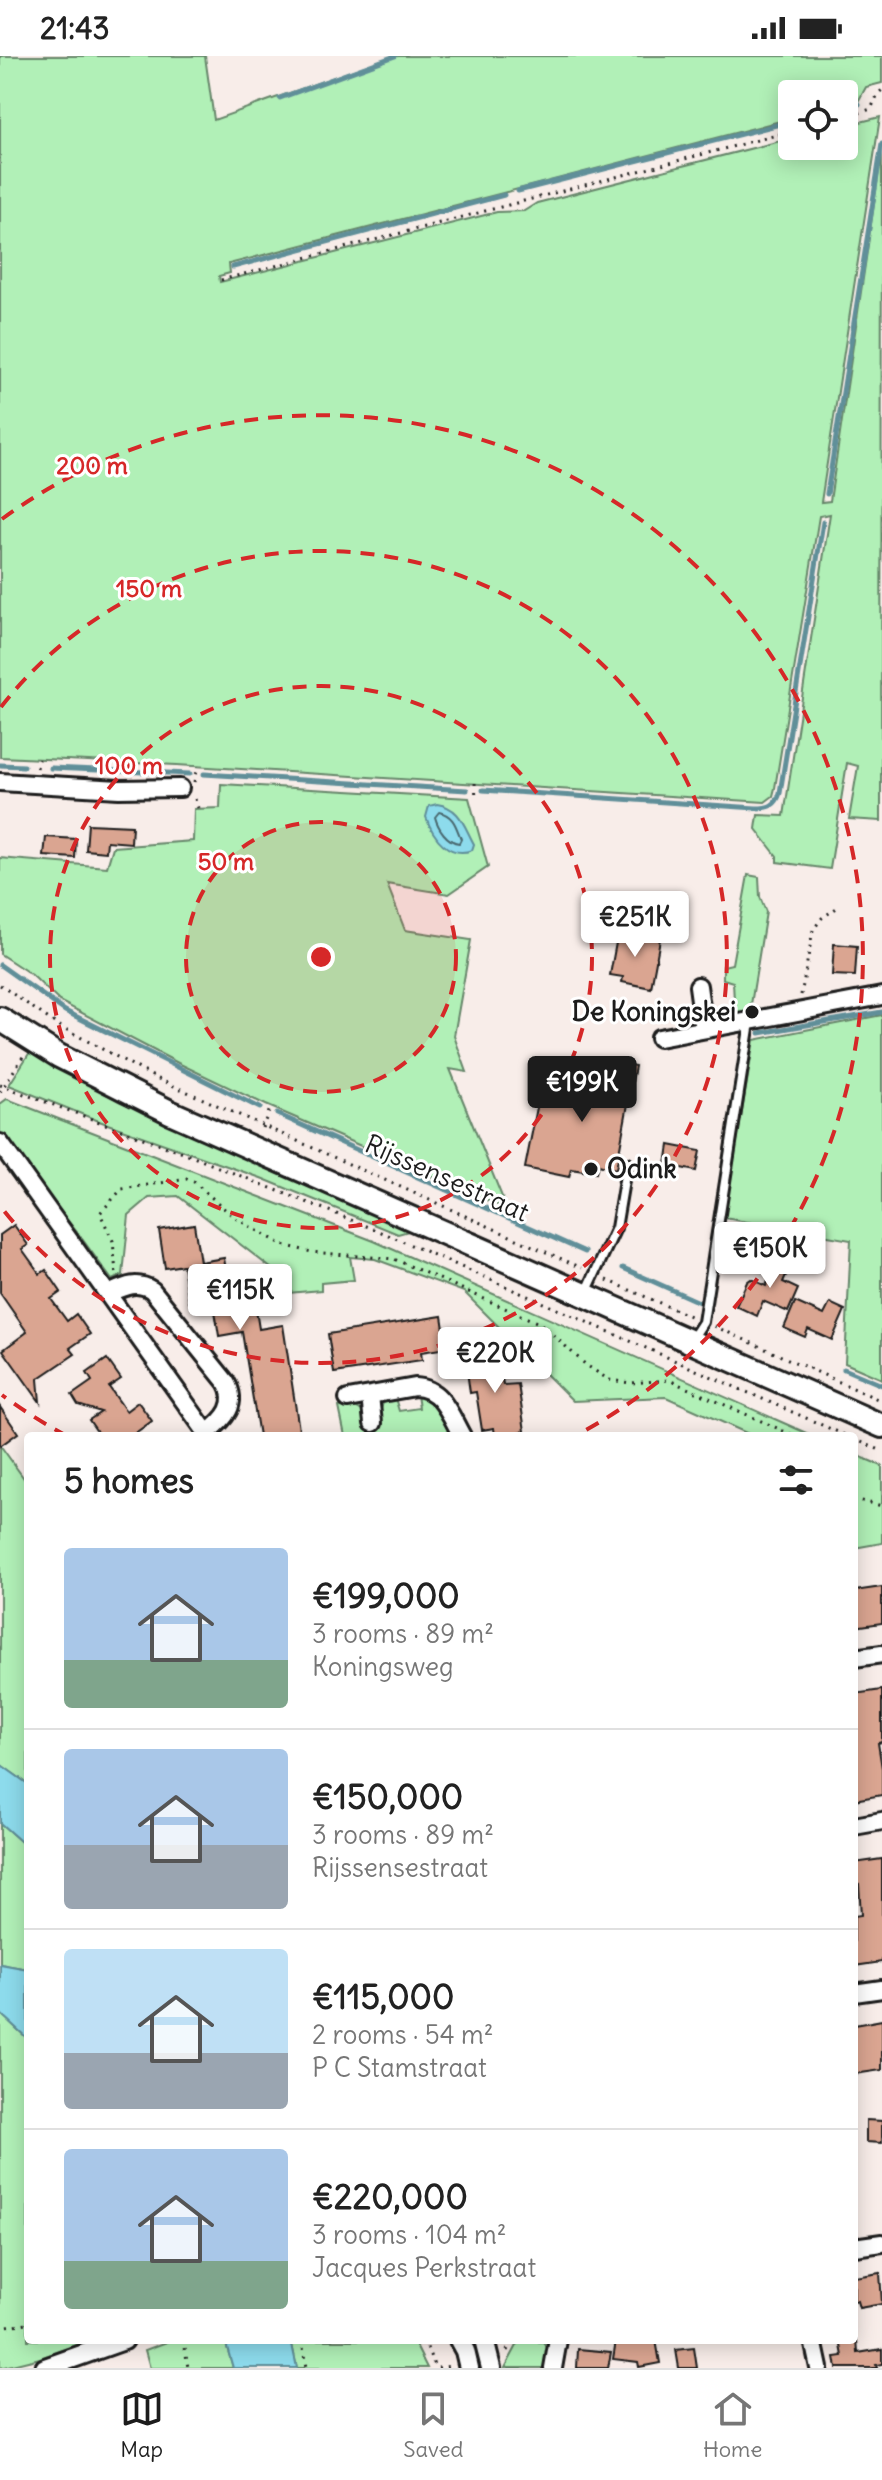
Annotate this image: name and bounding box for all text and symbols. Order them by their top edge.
text: 21:43 [40,9,110,47]
map controls [778,80,858,160]
button: locate [778,80,858,160]
text: 200 m [56,450,128,480]
text: 150 m [116,573,182,603]
text: 100 m [95,750,163,780]
text: 50 m [198,846,254,876]
pin: €251K [579,891,691,959]
text: €251K [599,900,671,933]
centre of rings [307,943,335,971]
place label: De Koningskei [572,995,736,1028]
marker: De Koningskei [743,1003,761,1021]
pin: €199K [526,1056,638,1124]
text: €199K [546,1065,618,1098]
street label: Rijssensestraat [360,1127,535,1229]
place label: Odink [607,1152,677,1185]
marker: Odink [582,1160,600,1178]
pin: €150K [714,1222,826,1290]
text: €150K [733,1231,807,1264]
pin: €115K [184,1264,296,1332]
text: €115K [206,1273,274,1306]
pin: €220K [439,1327,551,1395]
text: €220K [456,1336,534,1369]
icon: filters [774,1458,818,1502]
text: 5 homes [64,1459,194,1502]
text: €199,000 [312,1574,460,1617]
icon: home [128,1580,224,1676]
text: 3 rooms · 89 m² [312,1617,494,1650]
text: Koningsweg [312,1650,454,1683]
text: €150,000 [312,1775,463,1818]
icon: home [128,1781,224,1877]
text: 3 rooms · 89 m² [312,1818,494,1851]
text: Rijssensestraat [312,1851,488,1884]
text: €115,000 [312,1975,454,2018]
icon: home [128,1981,224,2077]
text: 2 rooms · 54 m² [312,2018,494,2051]
text: P C Stamstraat [312,2051,487,2084]
text: €220,000 [312,2175,468,2218]
icon: home [128,2181,224,2277]
text: 3 rooms · 104 m² [312,2218,507,2251]
text: Jacques Perkstraat [312,2251,536,2284]
tab: Map [120,2387,164,2463]
tab: Saved [403,2387,463,2463]
tab: Home [703,2387,762,2463]

